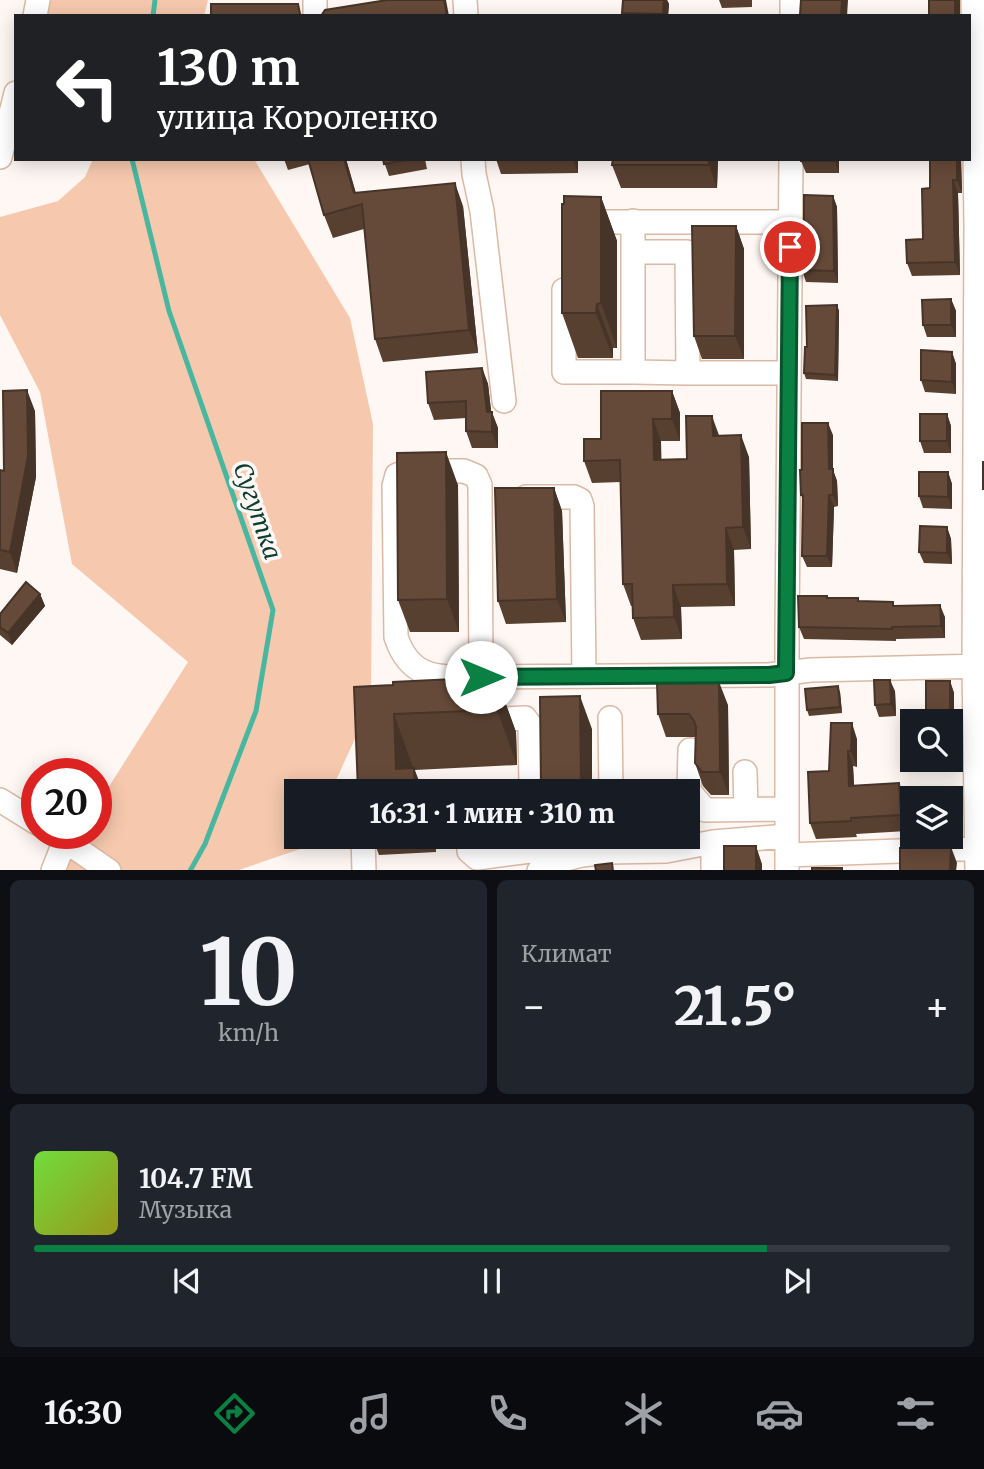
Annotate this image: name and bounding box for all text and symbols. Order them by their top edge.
text: 130 m [157,37,300,98]
icon: left [42,42,133,133]
text: улица Короленко [157,98,438,138]
pin [760,217,820,277]
icon: arrive [771,228,809,266]
water label: Сугутка [226,458,289,563]
position arrow [444,640,518,714]
map controls [900,709,963,849]
button: search [900,709,963,772]
speed limit sign: 20 [21,758,112,849]
button: layers [900,786,963,849]
text: 16:31 · 1 мин · 310 m [369,797,615,830]
text: 10 [199,915,298,1030]
text: Климат [521,939,612,968]
text: 21.5° [674,974,797,1039]
text: − [521,983,546,1030]
text: + [925,983,950,1030]
text: km/h [218,1018,279,1047]
text: 104.7 FM [139,1162,253,1195]
text: Музыка [139,1195,232,1224]
icon: previous [168,1262,206,1300]
icon: pause [473,1262,511,1300]
icon: next [778,1262,816,1300]
icon: directions [210,1389,259,1438]
icon: music [346,1389,395,1438]
icon: phone [483,1389,532,1438]
icon: climate [619,1389,668,1438]
icon: car [755,1389,804,1438]
icon: filters [891,1389,940,1438]
text: 16:30 [44,1393,123,1433]

